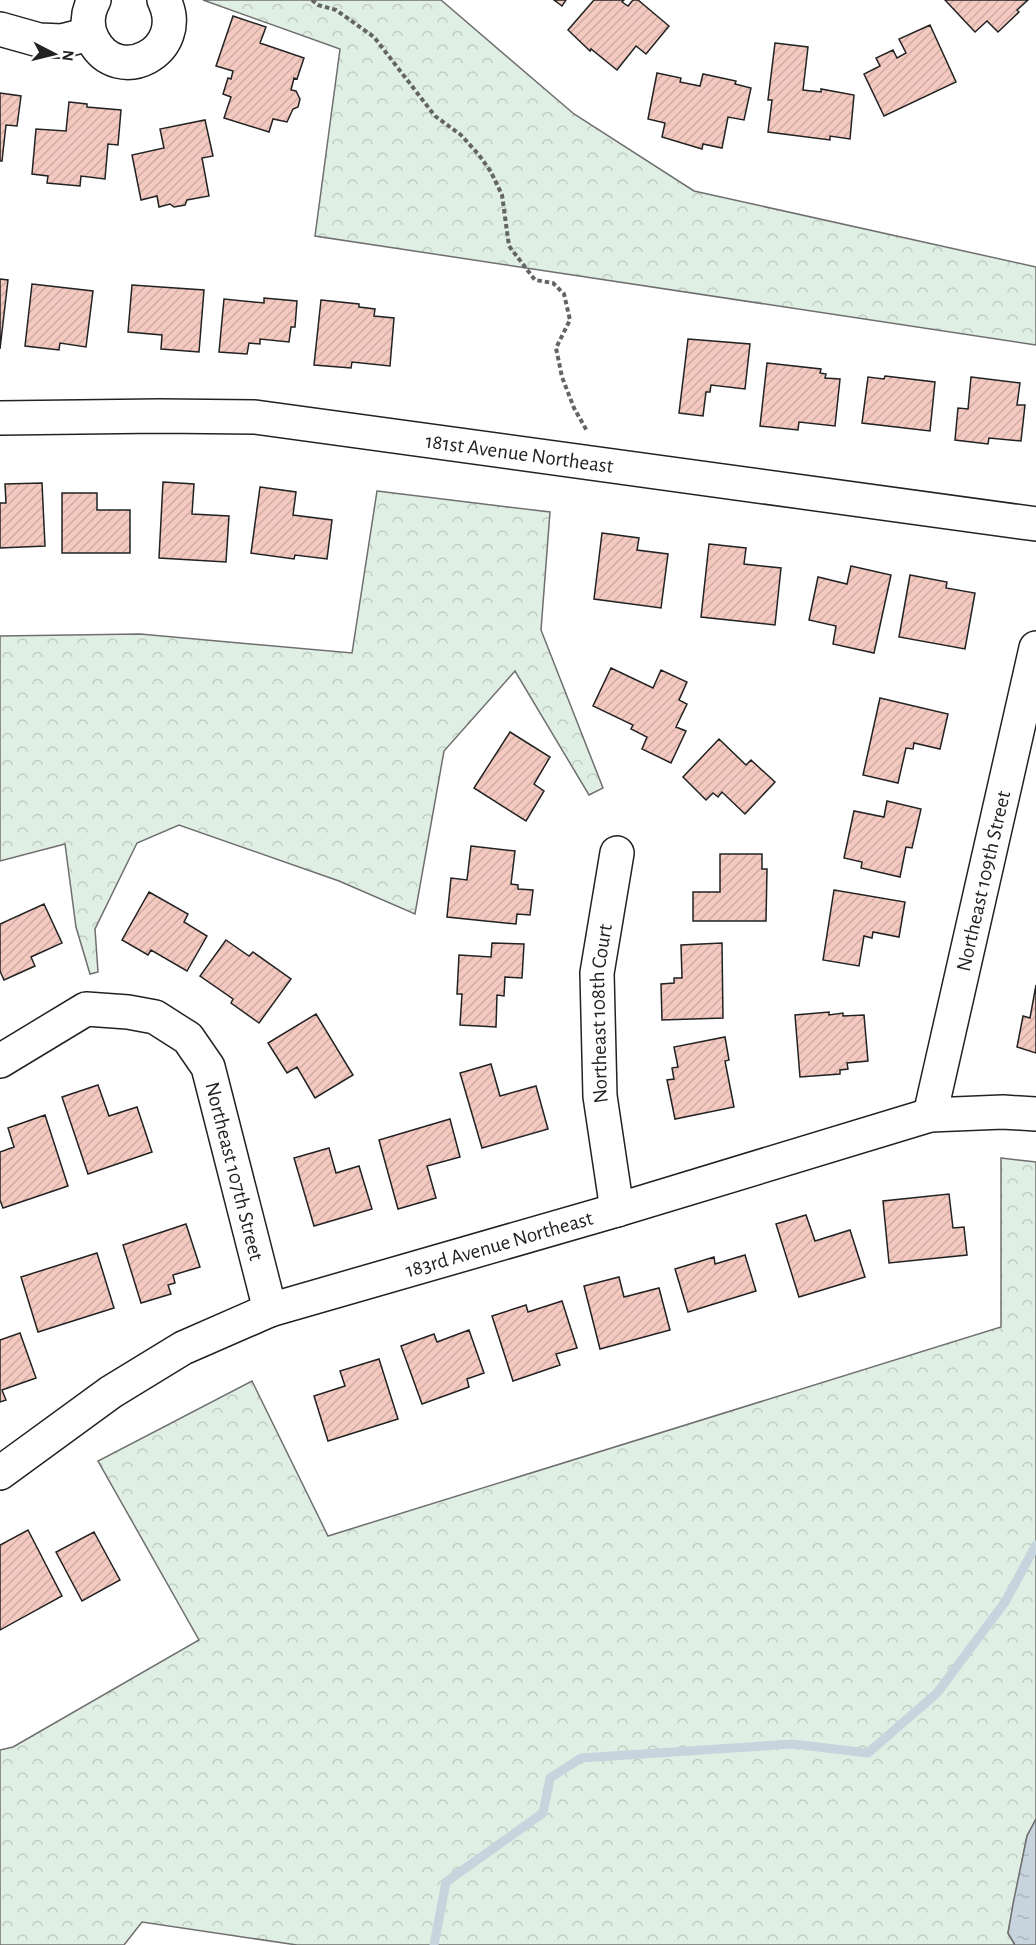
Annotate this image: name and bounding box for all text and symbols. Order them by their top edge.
north arrow [24,24,84,84]
text: N [59,49,77,62]
street label: 181st Avenue Northeast [424,430,615,477]
street label: Northeast 109th Street [952,788,1014,973]
street label: Northeast 108th Court [586,922,616,1105]
street label: Northeast 107th Street [202,1080,268,1263]
street label: 183rd Avenue Northeast [403,1207,595,1281]

